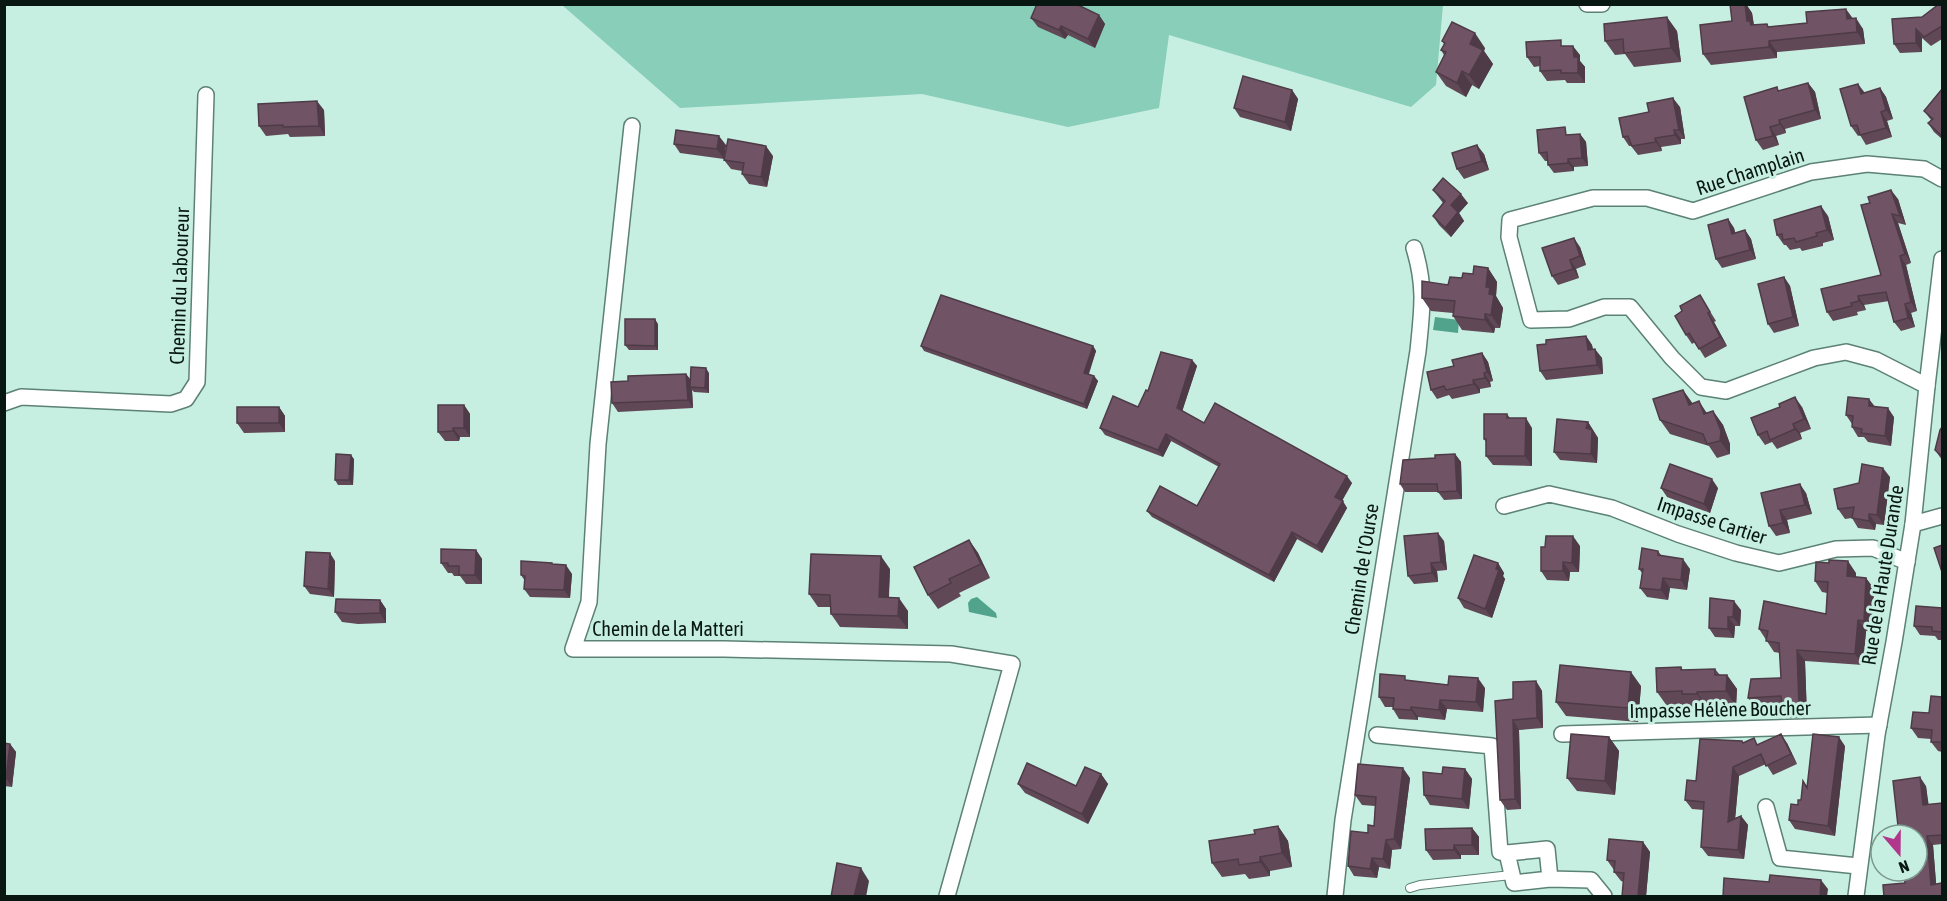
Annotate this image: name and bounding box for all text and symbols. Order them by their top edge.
street label: Rue Champlain [1693,143,1807,199]
street label: Chemin du Laboureur [165,206,193,365]
street label: Rue de la Haute Durande [1856,483,1908,667]
street label: Impasse Cartier [1654,492,1771,549]
street label: Chemin de l'Ourse [1339,502,1383,636]
street label: Chemin de la Matteri [592,617,744,640]
street label: Impasse Hélène Boucher [1629,696,1812,722]
north arrow [1869,823,1929,883]
text: N [1897,857,1912,877]

